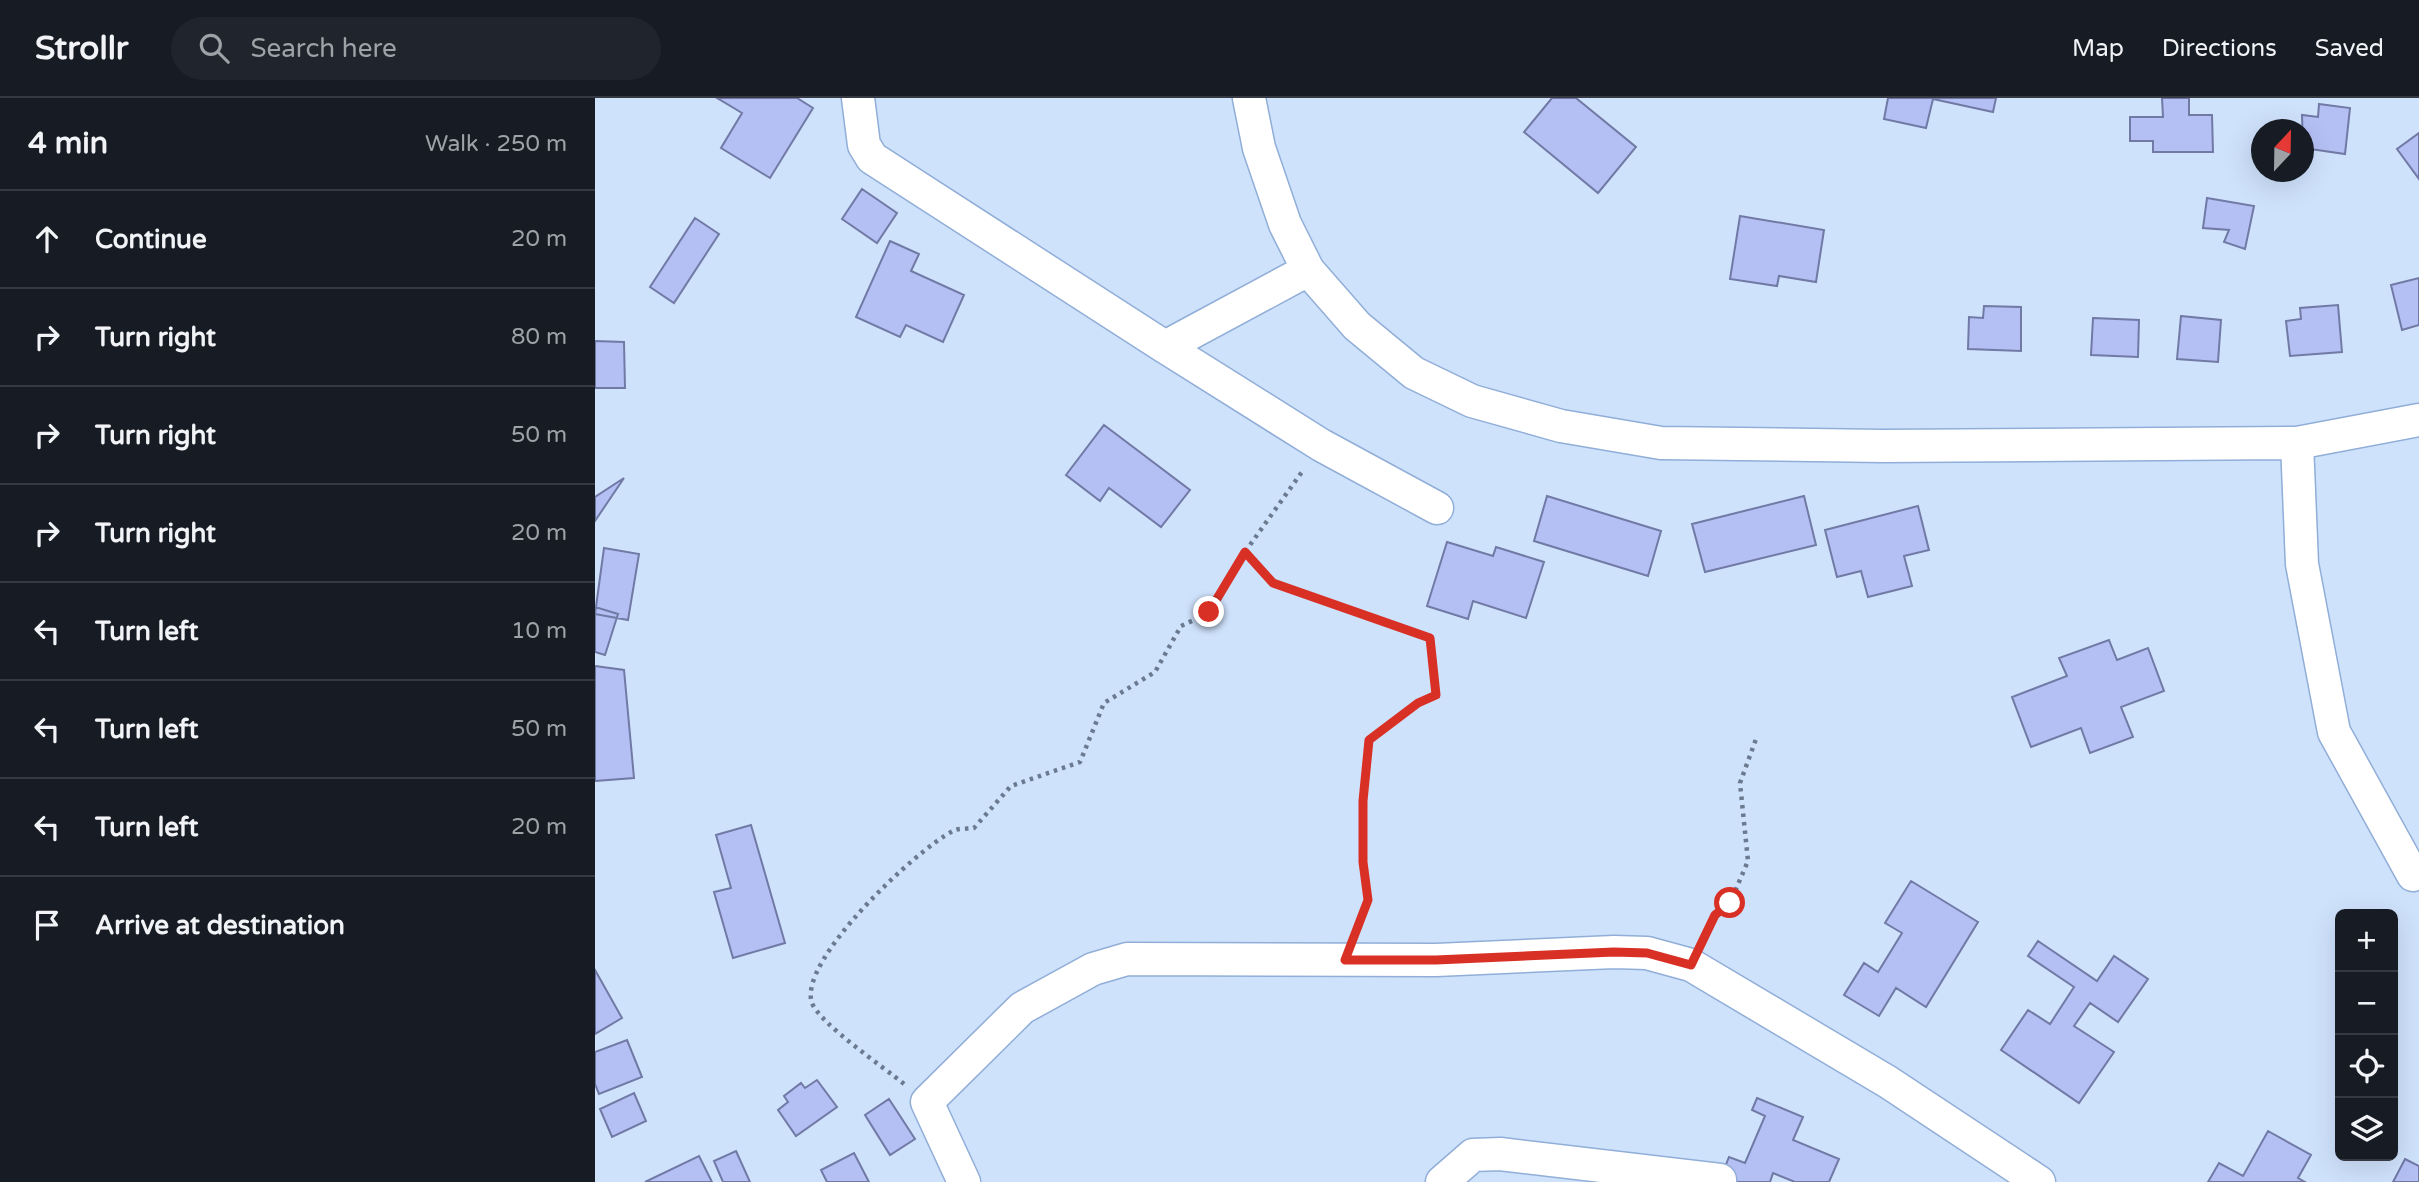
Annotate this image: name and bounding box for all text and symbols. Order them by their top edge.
search box [171,17,661,80]
text: Strollr [35,29,129,68]
icon: search [195,29,233,67]
text: Search here [251,33,397,64]
text: Map [2072,34,2124,63]
text: Directions [2162,34,2277,63]
text: Saved [2315,34,2384,63]
north arrow [2251,119,2314,182]
text: 4 min [28,125,108,162]
text: Walk · 250 m [425,130,567,158]
icon: ahead [28,220,66,258]
text: Continue [95,224,207,255]
text: 20 m [511,225,567,253]
icon: right [28,318,66,356]
text: Turn right [95,322,216,353]
text: 80 m [511,323,567,351]
icon: right [28,416,66,454]
text: Turn right [95,420,216,451]
text: 50 m [511,421,567,449]
icon: right [28,514,66,552]
text: Turn right [95,518,216,549]
text: 20 m [511,519,567,547]
route end [1193,596,1224,627]
icon: left [28,612,66,650]
text: Turn left [95,616,198,647]
text: 10 m [511,617,567,645]
icon: left [28,710,66,748]
text: Turn left [95,714,198,745]
text: 50 m [511,715,567,743]
icon: left [28,808,66,846]
text: Turn left [95,812,198,843]
text: 20 m [511,813,567,841]
route start [1714,887,1745,918]
icon: arrive [28,906,66,944]
map controls [2335,909,2398,1161]
button: + [2335,909,2398,972]
text: Arrive at destination [95,910,345,941]
button: − [2335,972,2398,1035]
button: locate [2335,1035,2398,1098]
button: layers [2335,1098,2398,1161]

